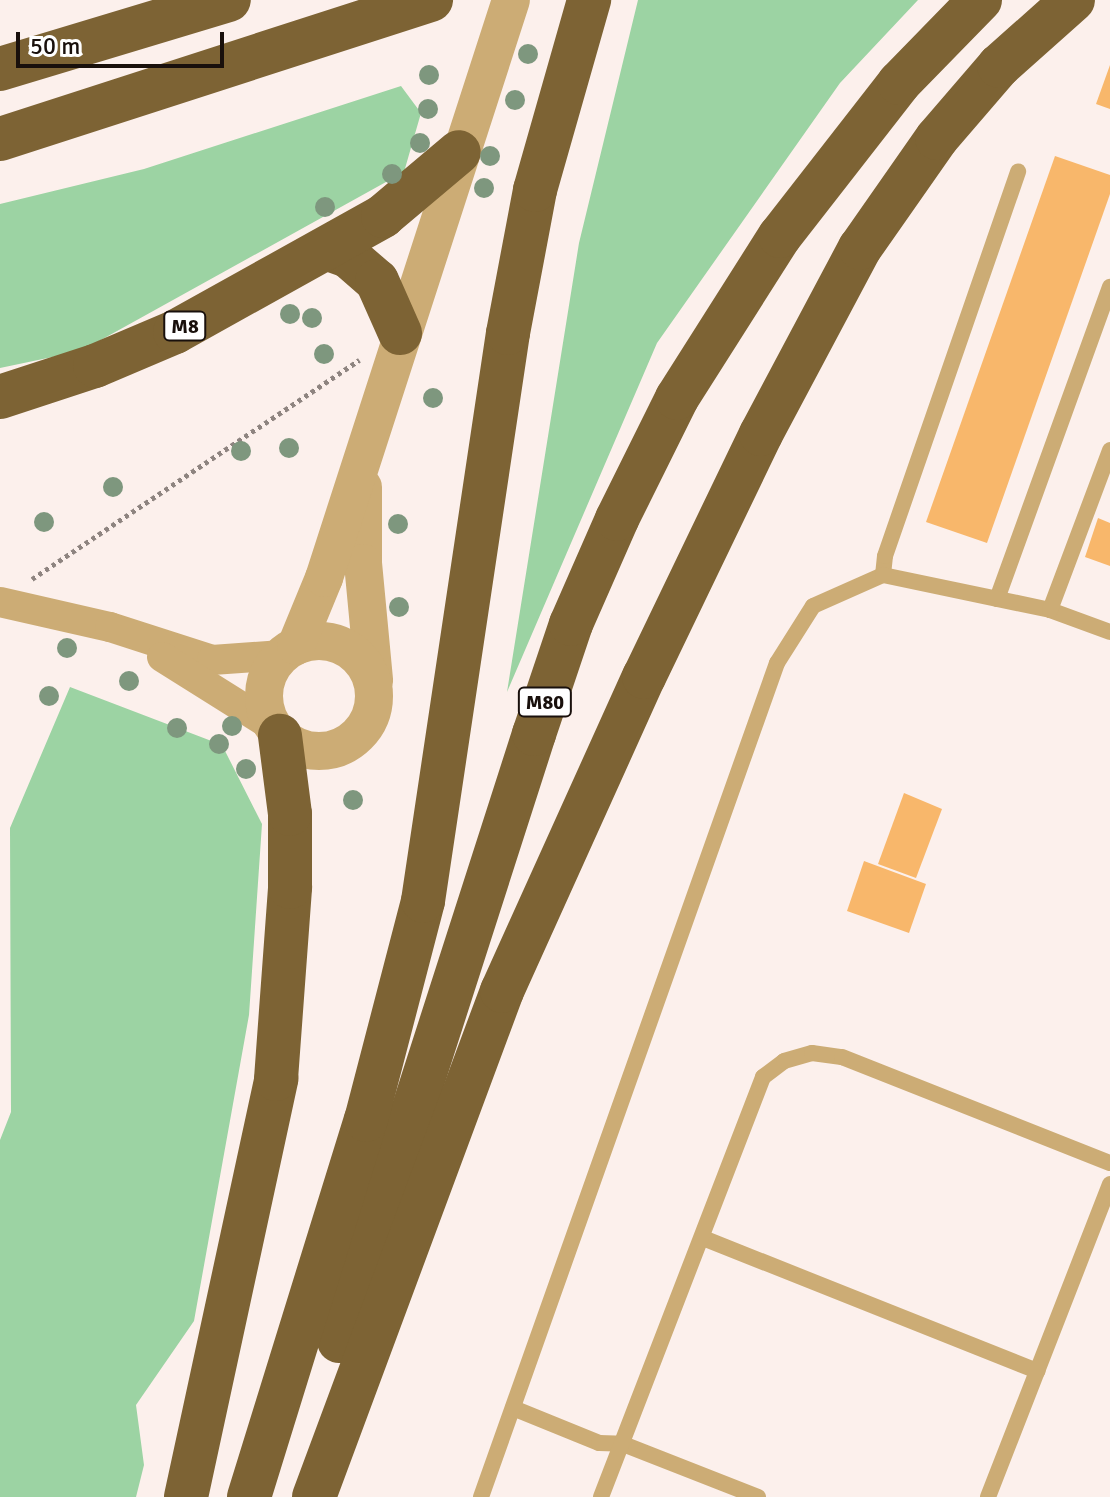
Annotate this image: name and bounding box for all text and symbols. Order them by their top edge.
scale bar [20,16,228,66]
text: 50 m [30,31,80,61]
road number: M8 [163,310,207,342]
road number: M80 [517,686,573,718]

